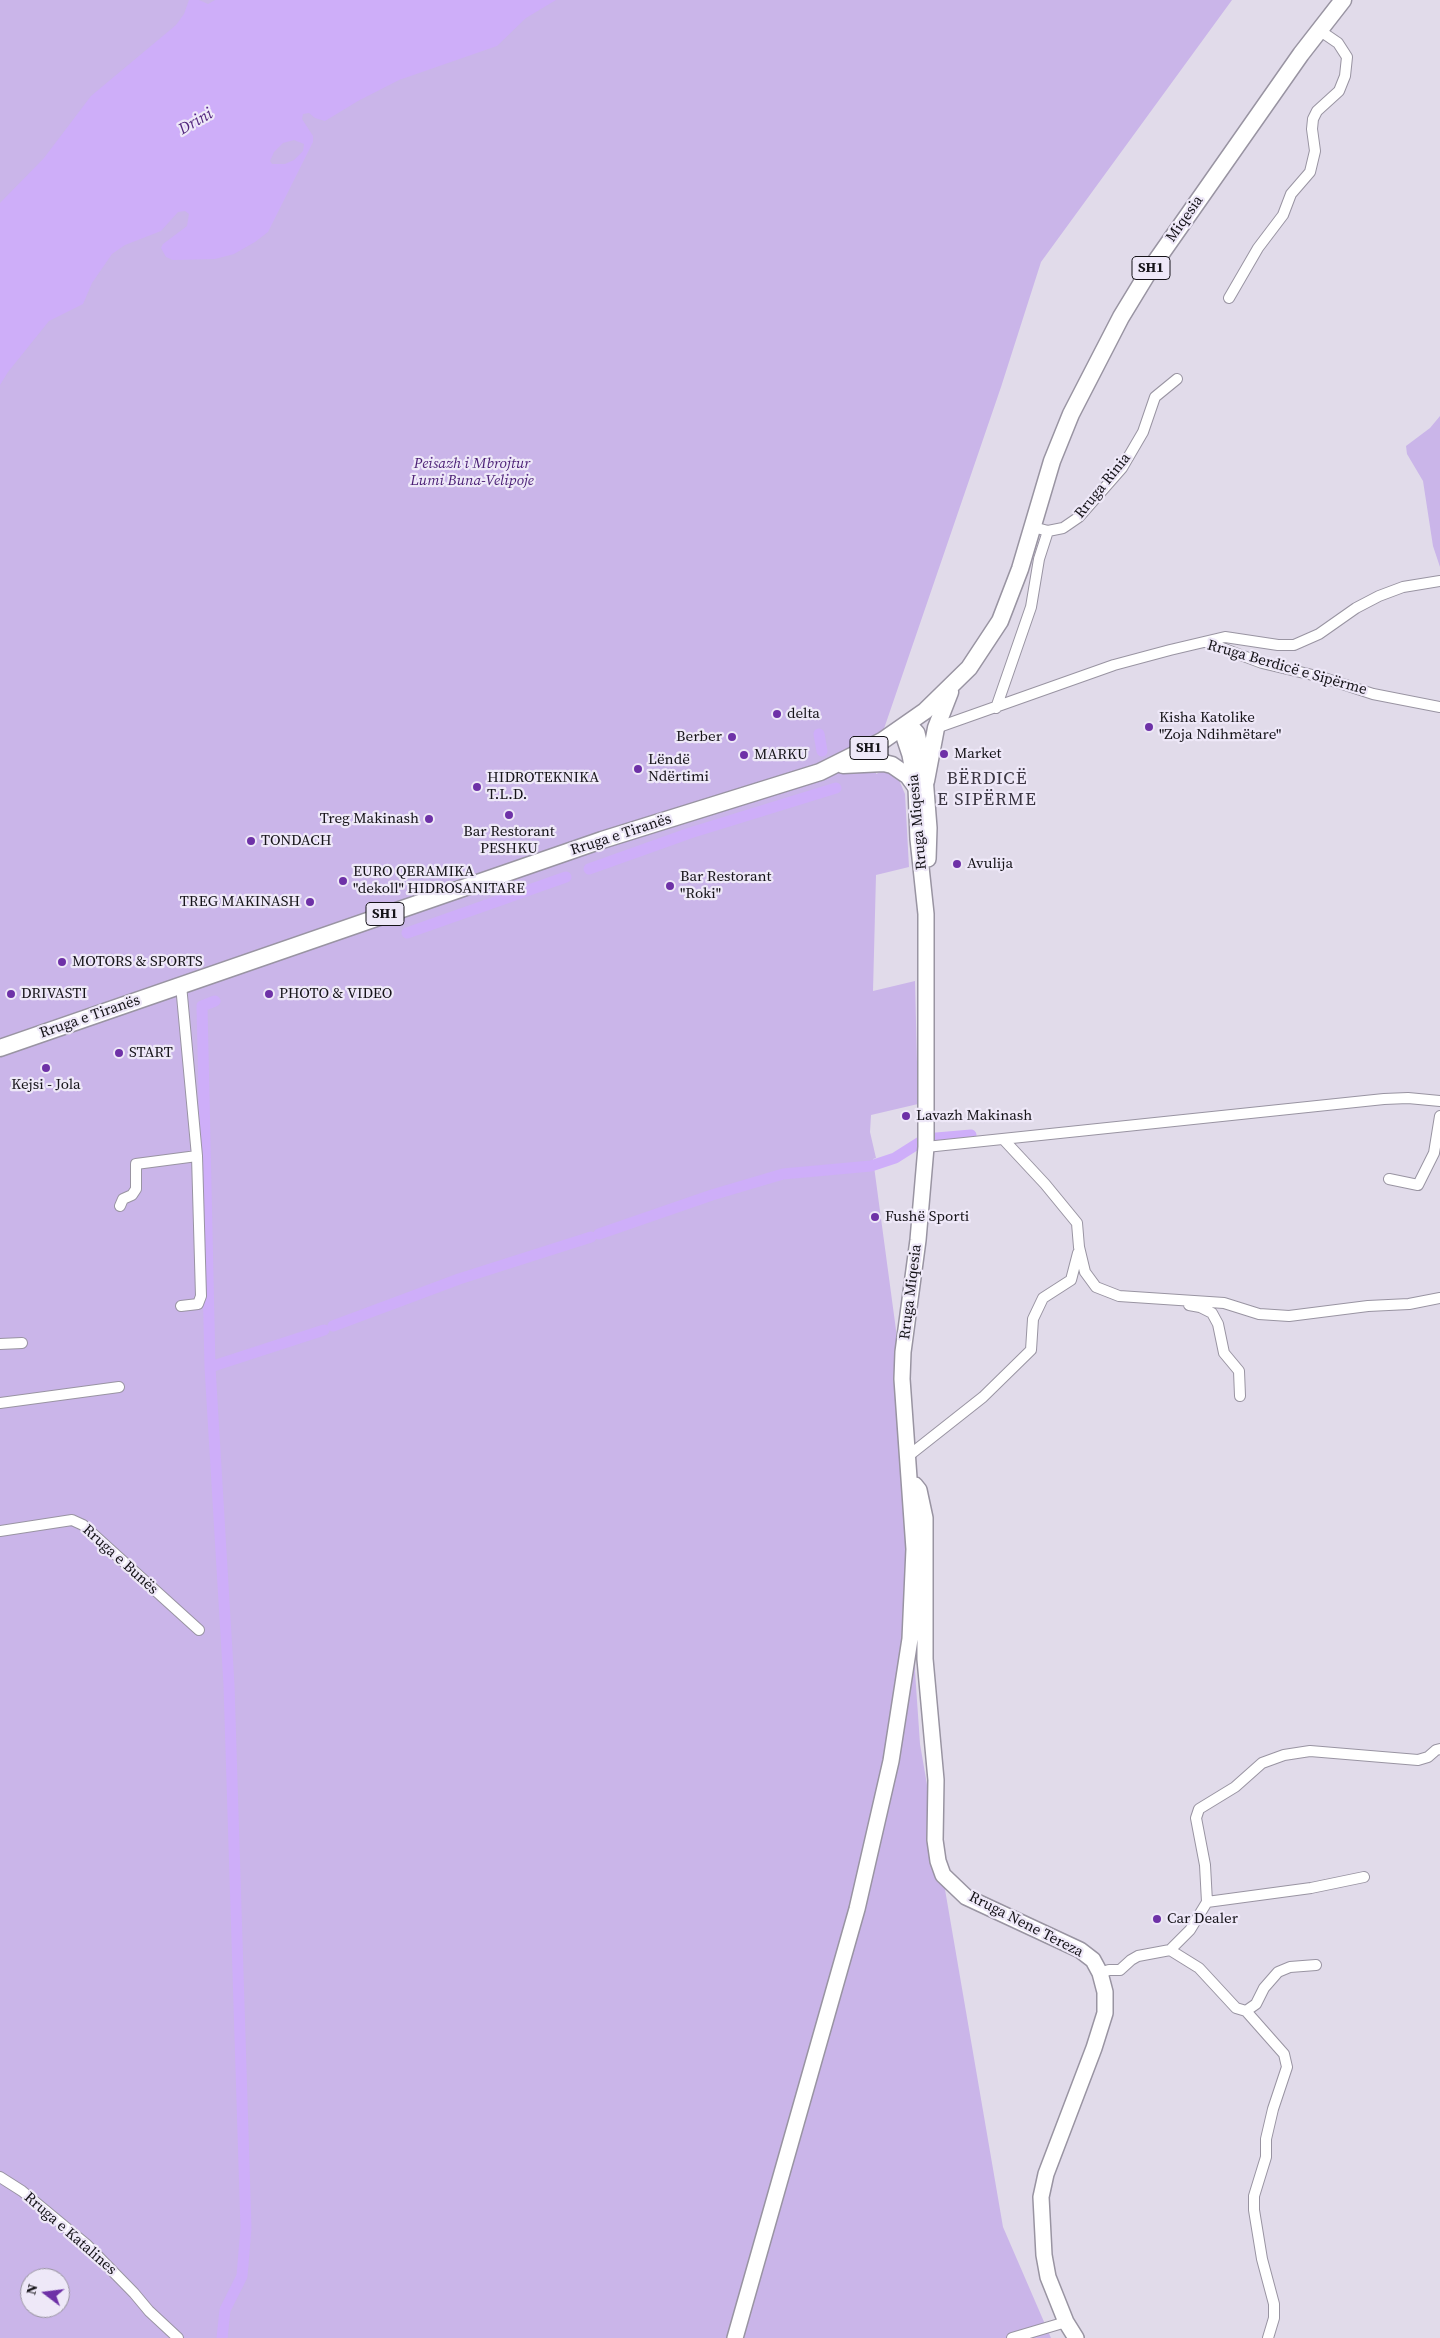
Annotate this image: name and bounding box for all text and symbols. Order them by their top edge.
water label: Drini [175,105,217,139]
street label: Miqesia [1163,192,1207,246]
road number: SH1 [1132,256,1170,280]
street label: Rruga Rinia [1071,450,1135,522]
park label: Peisazh i Mbrojtur Lumi Buna-Velipoje [410,455,534,490]
street label: Rruga Berdicë e Sipërme [1205,637,1369,699]
place label: delta [787,705,820,723]
marker: delta [771,708,783,720]
place label: Kisha Katolike "Zoja Ndihmëtare" [1159,709,1281,744]
marker: Kisha Katolike "Zoja Ndihmëtare" [1143,721,1155,733]
place label: Berber [676,728,722,746]
marker: Berber [726,731,738,743]
road number: SH1 [850,736,888,760]
place label: Market [954,745,1001,763]
place label: MARKU [754,746,808,764]
marker: Market [938,748,950,760]
marker: MARKU [738,749,750,761]
place label: Lëndë Ndërtimi [648,751,709,786]
marker: Lëndë Ndërtimi [632,763,644,775]
district label: BËRDICË E SIPËRME [936,768,1038,811]
place label: HIDROTEKNIKA T.L.D. [487,769,599,804]
street label: Rruga Miqesia [905,773,931,871]
marker: HIDROTEKNIKA T.L.D. [471,781,483,793]
marker: Bar Restorant PESHKU [503,809,515,821]
place label: Treg Makinash [320,810,419,828]
street label: Rruga e Tiranës [568,810,674,860]
marker: Treg Makinash [423,813,435,825]
place label: Bar Restorant PESHKU [463,823,555,858]
place label: TONDACH [261,832,331,850]
marker: TONDACH [245,835,257,847]
place label: Avulija [967,855,1013,873]
marker: Avulija [951,858,963,870]
place label: EURO QERAMIKA "dekoll" HIDROSANITARE [353,863,525,898]
place label: Bar Restorant "Roki" [680,868,771,903]
marker: EURO QERAMIKA "dekoll" HIDROSANITARE [337,875,349,887]
marker: Bar Restorant "Roki" [664,880,676,892]
place label: TREG MAKINASH [180,893,300,911]
marker: TREG MAKINASH [304,896,316,908]
road number: SH1 [366,902,404,926]
place label: MOTORS & SPORTS [72,953,203,971]
marker: MOTORS & SPORTS [56,956,68,968]
place label: DRIVASTI [21,985,87,1003]
place label: PHOTO & VIDEO [279,985,392,1003]
marker: DRIVASTI [5,988,17,1000]
marker: PHOTO & VIDEO [263,988,275,1000]
street label: Rruga e Tiranës [37,991,143,1043]
place label: START [129,1044,173,1062]
marker: START [113,1047,125,1059]
marker: Kejsi - Jola [40,1062,52,1074]
place label: Kejsi - Jola [11,1076,81,1094]
place label: Lavazh Makinash [916,1107,1032,1125]
marker: Lavazh Makinash [900,1110,912,1122]
place label: Fushë Sporti [885,1208,969,1226]
marker: Fushë Sporti [869,1211,881,1223]
street label: Rruga Miqesia [896,1243,926,1341]
street label: Rruga e Bunës [78,1521,162,1599]
street label: Rruga Nene Tereza [966,1888,1086,1962]
place label: Car Dealer [1167,1910,1238,1928]
marker: Car Dealer [1151,1913,1163,1925]
street label: Rruga e Katalines [20,2189,120,2279]
north arrow [20,2268,70,2318]
text: N [20,2282,42,2297]

